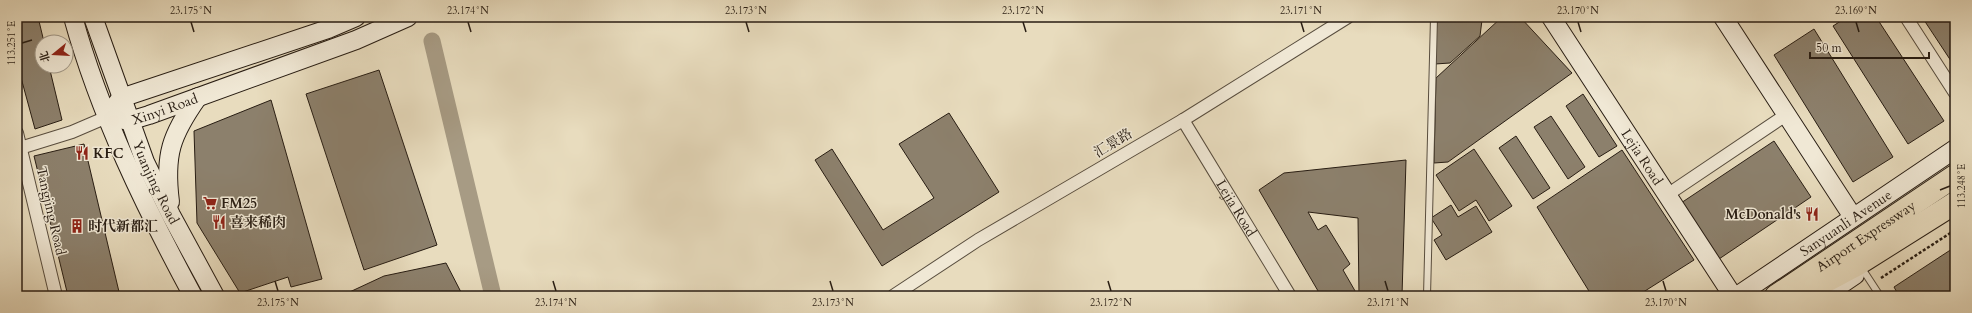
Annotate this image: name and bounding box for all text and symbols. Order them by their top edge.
text: 23.175°N [170,4,212,18]
text: 23.174°N [447,4,489,18]
text: 23.173°N [725,4,767,18]
text: 23.172°N [1002,4,1044,18]
text: 23.171°N [1280,4,1322,18]
text: 23.170°N [1557,4,1599,18]
text: 23.169°N [1835,4,1877,18]
text: 113.251°E [5,21,19,65]
north arrow [34,34,74,74]
scale bar [1810,34,1929,60]
text: 50 m [1816,40,1843,56]
text: 北 [36,49,54,64]
street label: Xinyi Road [129,88,201,129]
street label: 汇景路 [1090,124,1136,162]
street label: Lejia Road [1617,125,1668,189]
street label: Yuanjing Road [129,138,184,228]
place label: KFC [93,144,124,163]
restaurant icon: KFC [74,145,90,161]
text: 113.248°E [1955,164,1969,208]
street label: Tangjing Road [32,165,71,258]
street label: Lejia Road [1212,176,1261,240]
street label: Sanyuanli Avenue [1796,185,1895,261]
place label: FM25 [221,194,257,213]
supermarket icon: FM25 [202,195,218,211]
street label: Airport Expressway [1812,195,1920,276]
place label: McDonald's [1725,205,1801,224]
restaurant icon: McDonald's [1804,206,1820,222]
place label: 喜来稀肉 [230,213,286,232]
restaurant icon: 喜来稀肉 [211,214,227,230]
place label: 时代新都汇 [88,217,158,236]
building icon: 时代新都汇 [69,218,85,234]
text: 23.175°N [257,296,299,310]
text: 23.174°N [535,296,577,310]
text: 23.173°N [812,296,854,310]
text: 23.172°N [1090,296,1132,310]
text: 23.171°N [1367,296,1409,310]
text: 23.170°N [1645,296,1687,310]

